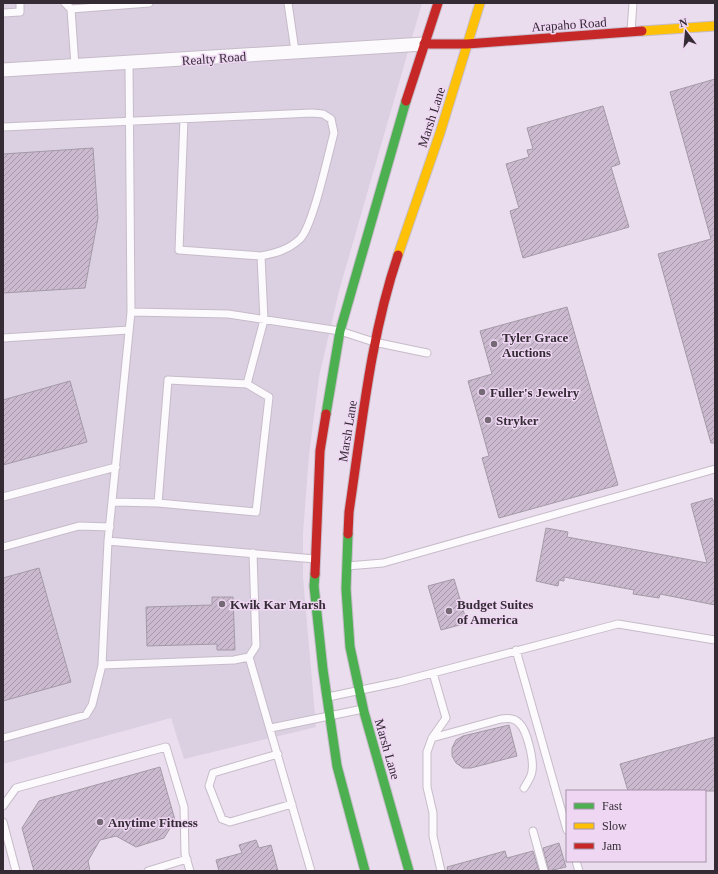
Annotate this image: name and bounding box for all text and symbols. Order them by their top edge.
north arrow [666,12,706,52]
street label: Arapaho Road [531,14,608,35]
text: N [678,16,689,29]
street label: Realty Road [181,49,247,68]
street label: Marsh Lane [415,85,448,149]
place label: Tyler Grace Auctions [502,330,569,360]
marker: Tyler Grace Auctions [489,339,499,349]
place label: Fuller's Jewelry [490,385,580,400]
marker: Fuller's Jewelry [477,387,487,397]
street label: Marsh Lane [335,399,360,463]
place label: Stryker [496,413,539,428]
marker: Stryker [483,415,493,425]
place label: Kwik Kar Marsh [230,597,327,612]
place label: Budget Suites of America [457,597,533,627]
marker: Kwik Kar Marsh [217,599,227,609]
marker: Budget Suites of America [444,606,454,616]
street label: Marsh Lane [372,717,403,781]
legend [566,790,706,862]
text: Fast [602,799,623,813]
place label: Anytime Fitness [108,815,198,830]
marker: Anytime Fitness [95,817,105,827]
text: Slow [602,819,627,833]
text: Jam [602,839,622,853]

